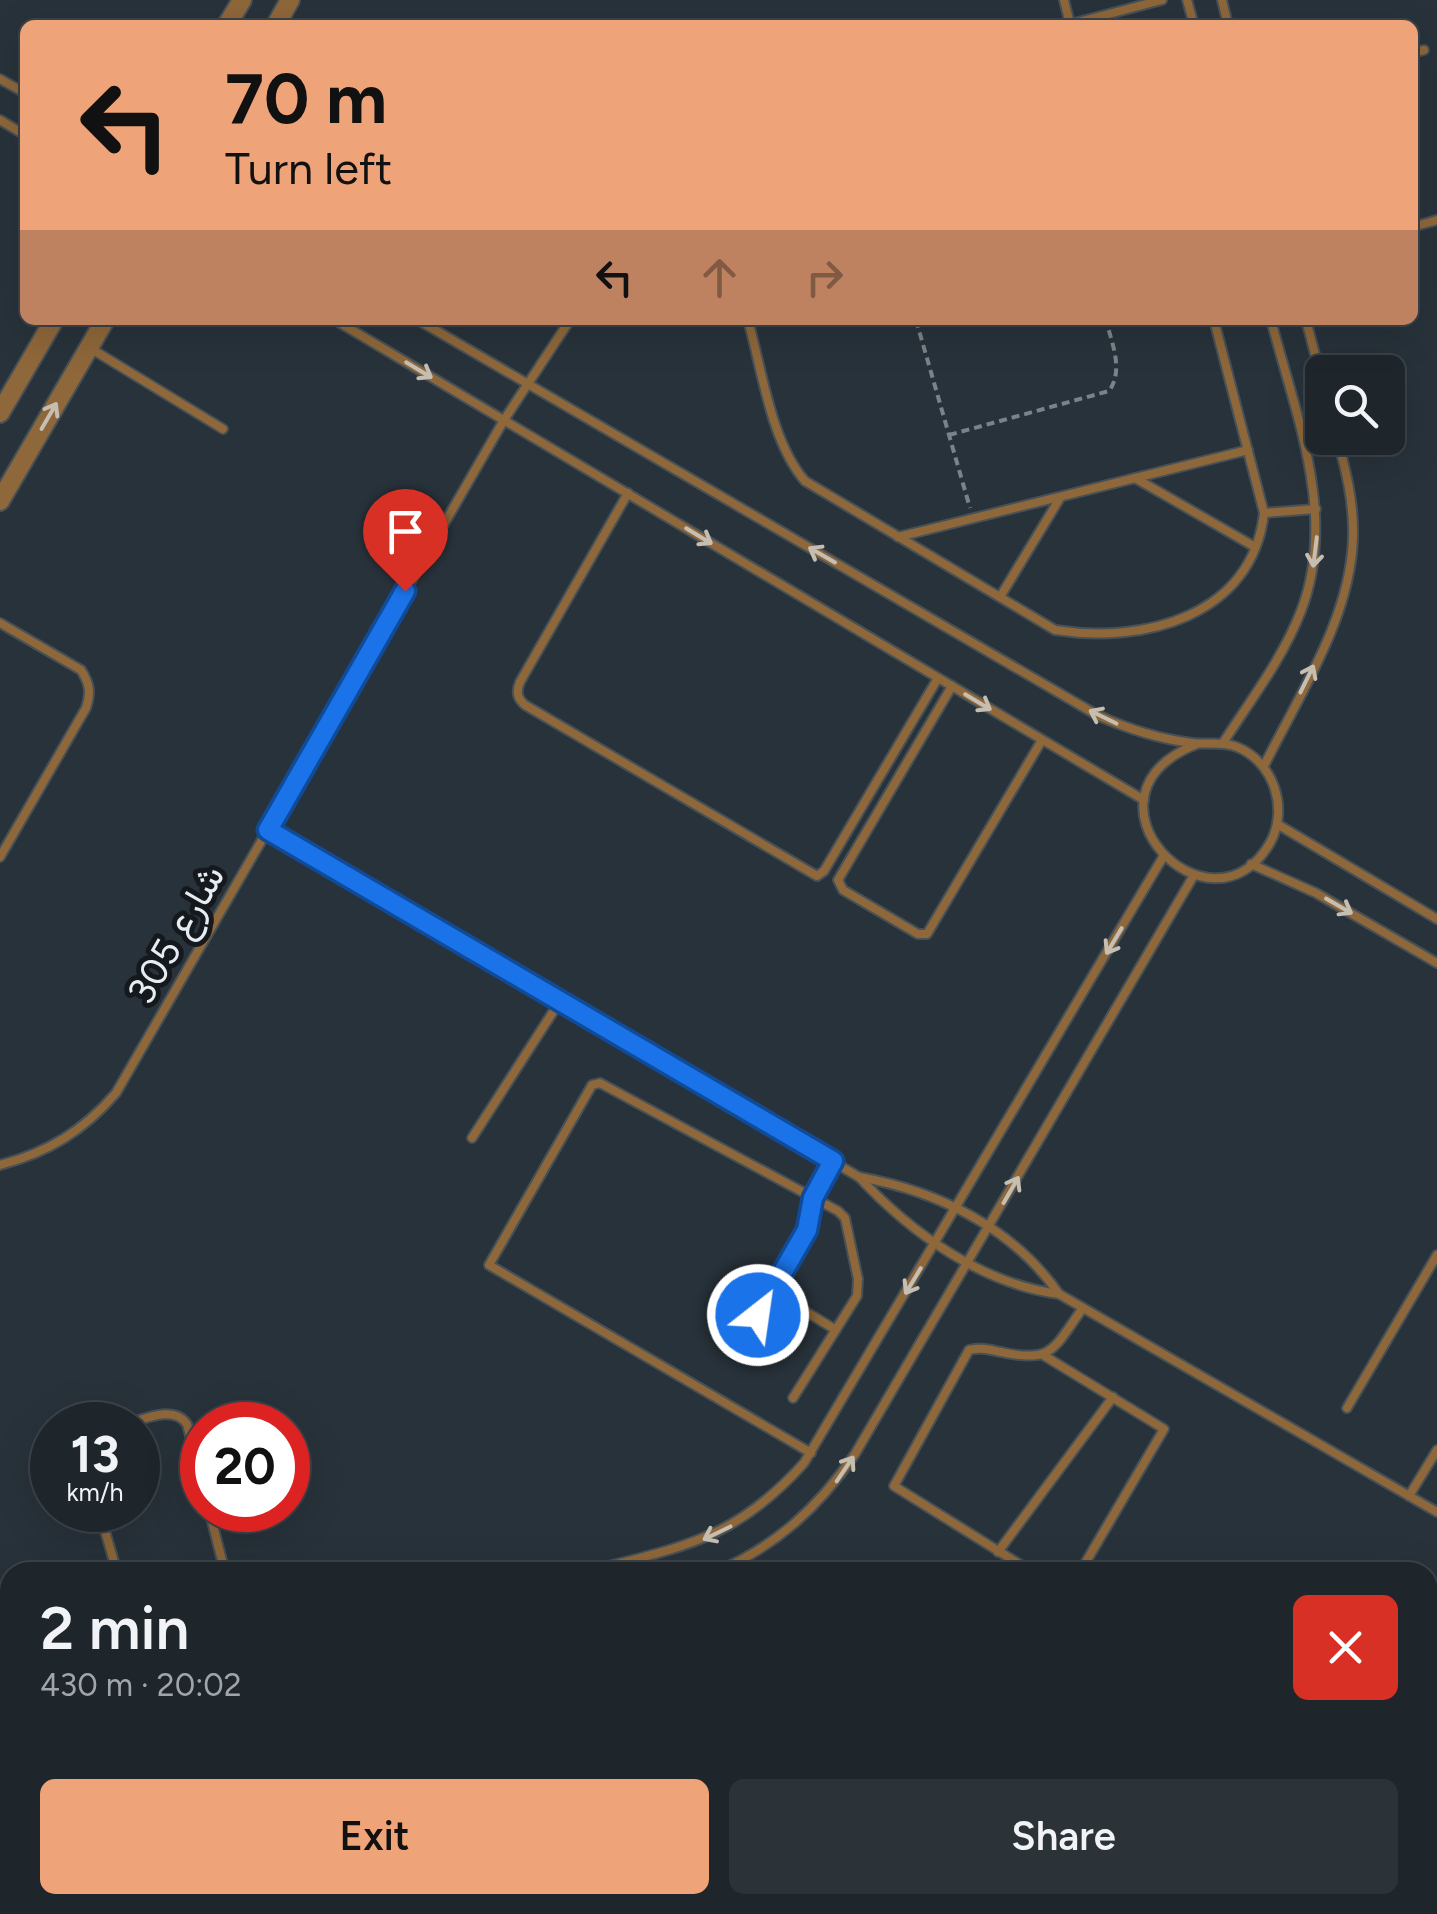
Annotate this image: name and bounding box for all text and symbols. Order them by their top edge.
text: 70 m [225,56,387,141]
icon: left [60,60,190,190]
text: Turn left [225,141,392,195]
icon: left [587,250,642,305]
icon: ahead [692,250,747,305]
icon: right [797,250,852,305]
map controls [1305,355,1405,455]
button: search [1305,355,1405,455]
one-way arrow [404,360,433,380]
one-way arrow [39,403,59,431]
pin [363,489,448,592]
icon: arrive [378,504,433,559]
one-way arrow [684,526,713,546]
one-way arrow [1305,535,1324,568]
one-way arrow [808,545,837,565]
one-way arrow [1298,665,1317,695]
one-way arrow [963,692,992,712]
one-way arrow [1089,707,1119,726]
street label: شارع 305 [118,856,237,1013]
one-way arrow [1324,896,1352,916]
one-way arrow [1104,926,1124,955]
one-way arrow [1001,1176,1021,1205]
position arrow [706,1263,810,1367]
one-way arrow [903,1266,923,1295]
speed limit sign: 20 [180,1402,310,1532]
text: 13 [71,1424,119,1485]
one-way arrow [834,1456,855,1484]
text: km/h [66,1477,124,1507]
one-way arrow [702,1524,732,1543]
text: 2 min [40,1592,189,1664]
button: close [1293,1595,1398,1700]
text: 430 m · 20:02 [40,1666,242,1704]
button: Exit [40,1779,709,1894]
button: Share [729,1779,1398,1894]

